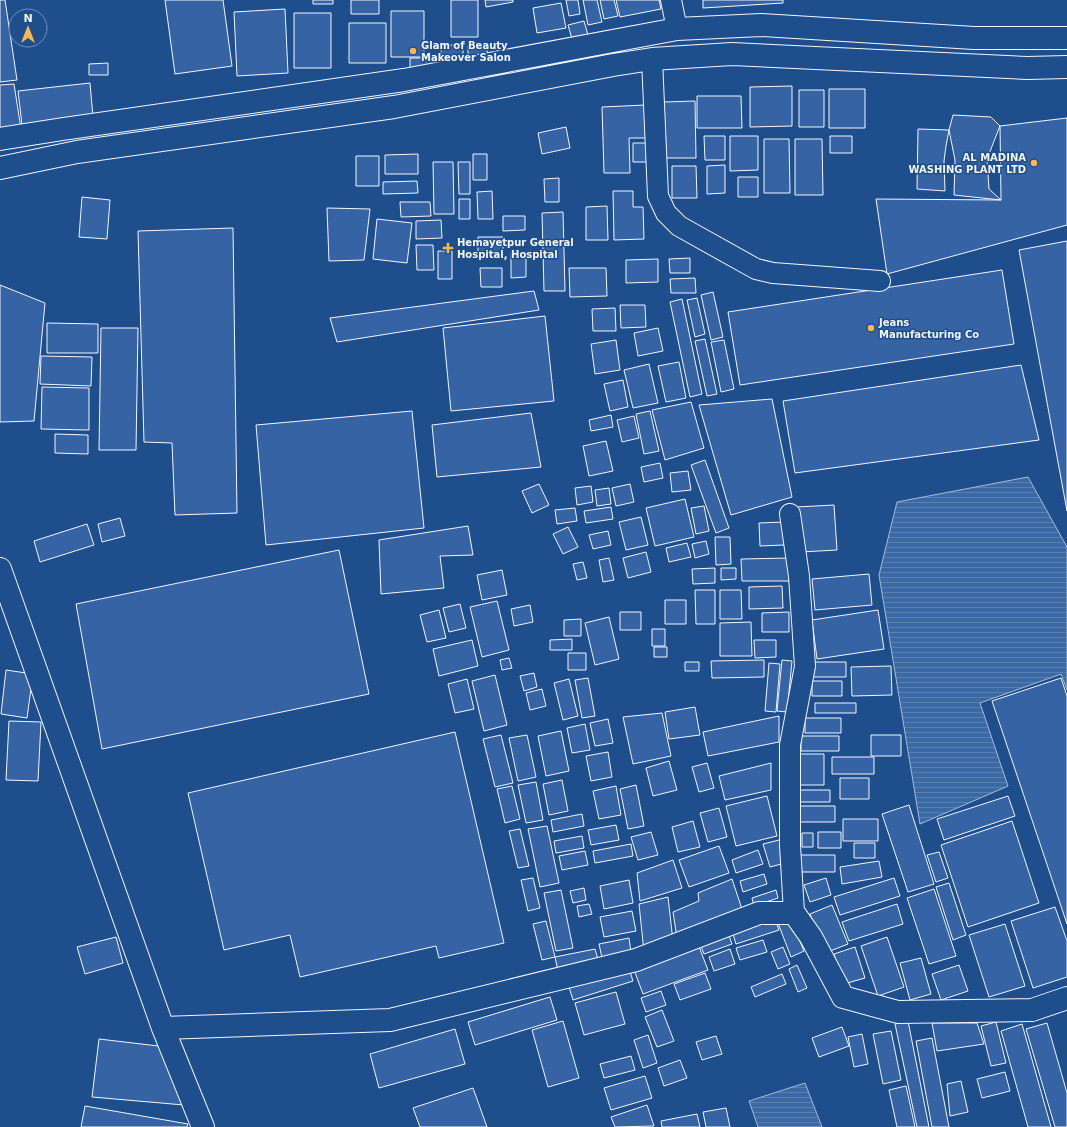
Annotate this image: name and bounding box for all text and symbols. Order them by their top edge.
north arrow [8,8,48,48]
text: N [23,12,33,25]
place label: Glam of Beauty Makeover Salon [421,40,511,63]
marker: Glam of Beauty Makeover Salon [408,46,418,56]
place label: AL MADINA WASHING PLANT LTD [908,152,1026,175]
marker: AL MADINA WASHING PLANT LTD [1029,158,1039,168]
place label: Hemayetpur General Hospital, Hospital [457,237,574,260]
marker: Hemayetpur General Hospital, Hospital [442,242,454,254]
place label: Jeans Manufacturing Co [878,317,979,340]
marker: Jeans Manufacturing Co [866,323,876,333]

